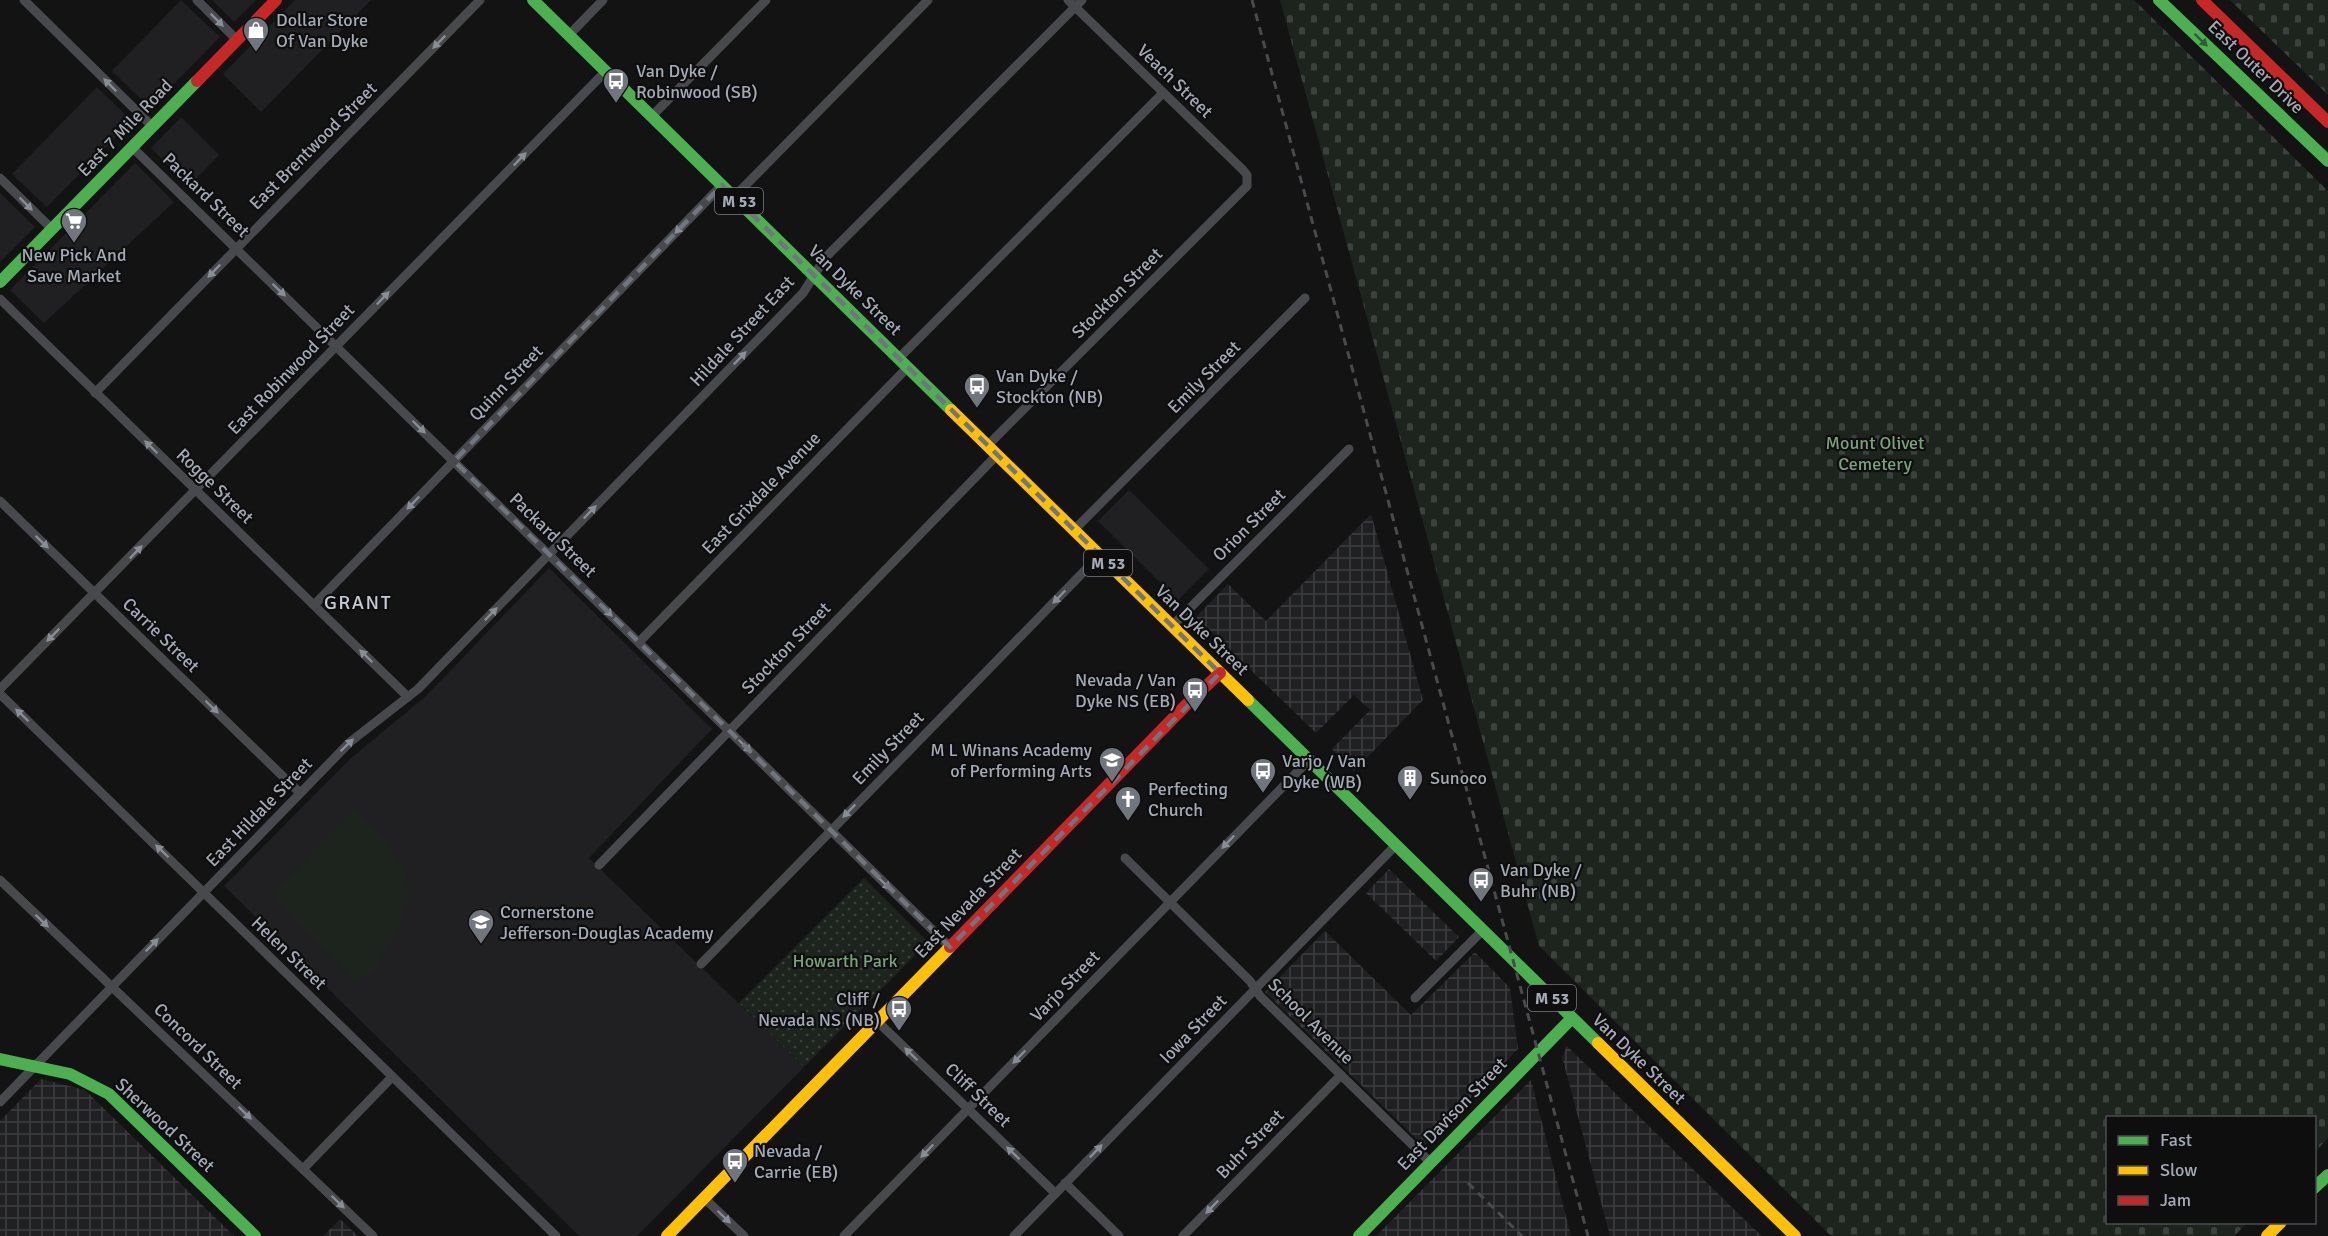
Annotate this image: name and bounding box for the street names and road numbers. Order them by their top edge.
street label: East Outer Drive [2203,16,2309,118]
street label: Veach Street [1133,40,1217,122]
street label: East 7 Mile Road [73,75,177,181]
street label: East Brentwood Street [245,78,381,214]
street label: Packard Street [158,148,254,242]
road number: M 53 [715,188,763,214]
street label: Van Dyke Street [804,240,906,340]
street label: Stockton Street [1067,243,1167,343]
street label: Hildale Street East [685,271,799,391]
street label: East Robinwood Street [223,299,359,439]
street label: Emily Street [1163,336,1245,418]
street label: Quinn Street [464,341,548,425]
street label: East Grixdale Avenue [697,427,825,559]
street label: Rogge Street [172,444,258,528]
street label: Orion Street [1208,484,1290,566]
street label: Packard Street [505,488,601,582]
road number: M 53 [1084,550,1132,576]
street label: Van Dyke Street [1151,580,1253,680]
street label: Carrie Street [118,593,204,677]
street label: Stockton Street [737,597,835,699]
street label: Emily Street [848,707,928,789]
street label: East Hildale Street [201,753,317,871]
street label: East Nevada Street [910,843,1026,963]
street label: Helen Street [247,912,331,994]
street label: Varjo Street [1026,946,1104,1026]
street label: School Avenue [1263,973,1359,1069]
road number: M 53 [1528,985,1576,1011]
street label: Iowa Street [1155,990,1231,1068]
street label: Concord Street [149,998,247,1094]
street label: Van Dyke Street [1588,1009,1690,1109]
street label: East Davison Street [1393,1053,1511,1175]
street label: Cliff Street [940,1058,1016,1132]
street label: Sherwood Street [111,1073,219,1177]
street label: Buhr Street [1212,1105,1288,1183]

